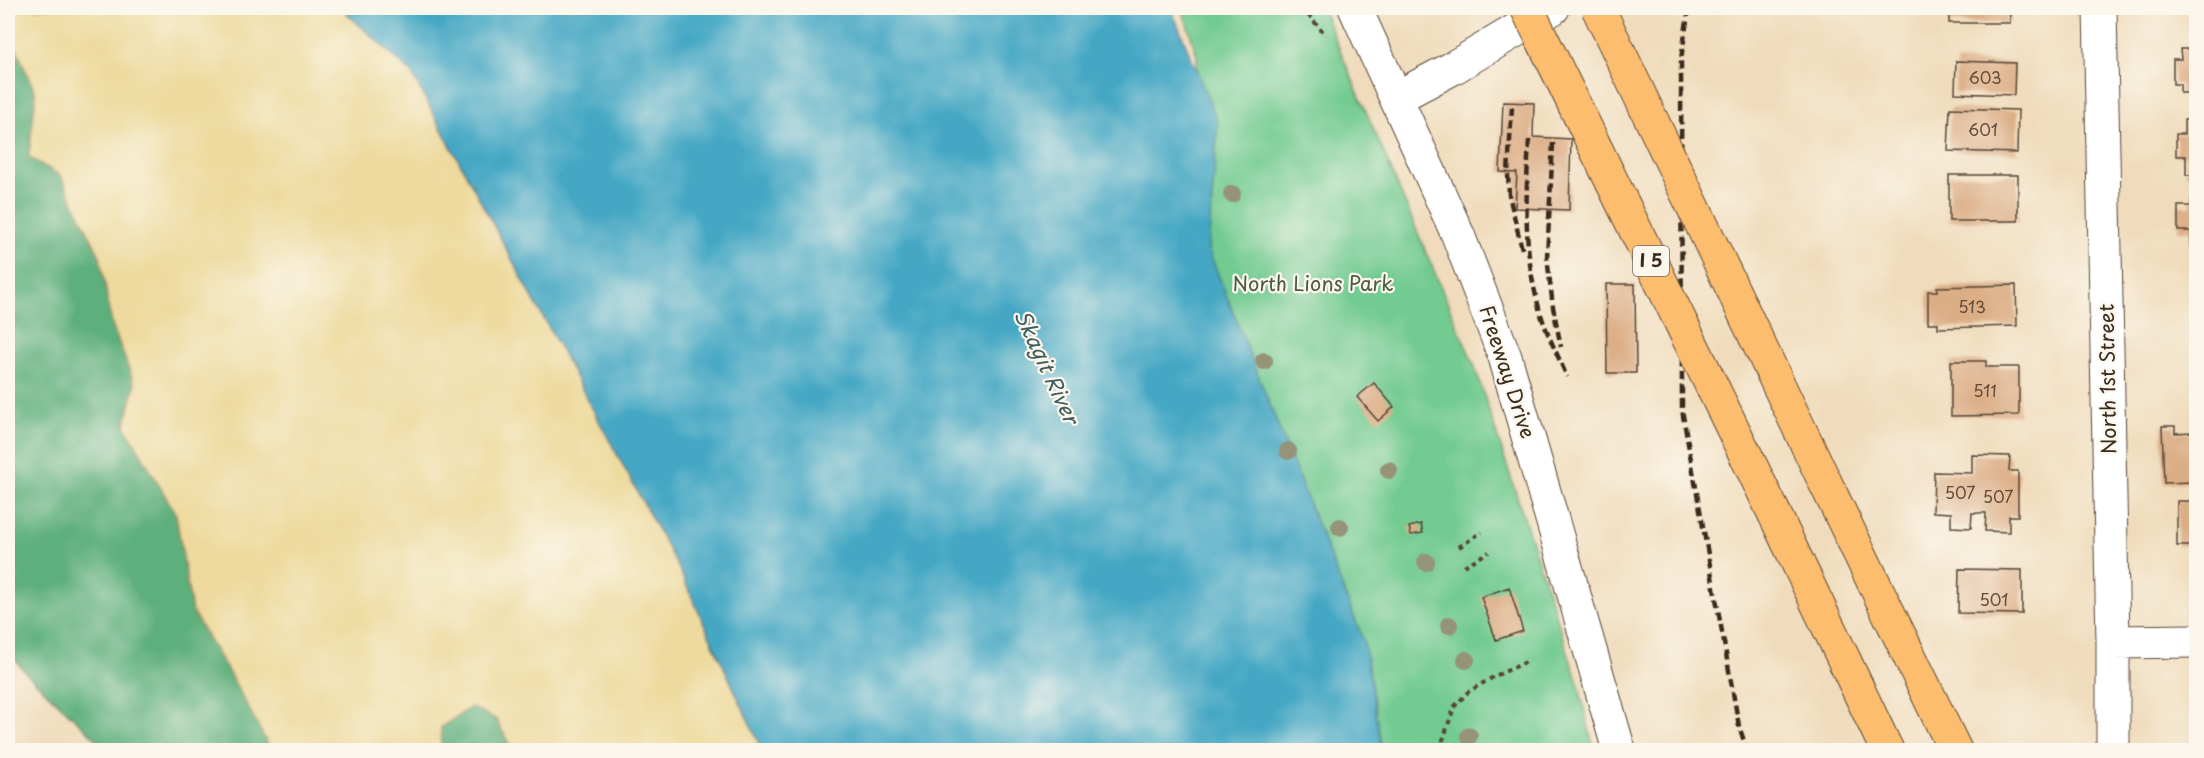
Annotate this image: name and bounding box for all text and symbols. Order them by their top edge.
house number: 603 [1968,65,2002,89]
house number: 601 [1968,117,1998,141]
road number: I 5 [1633,246,1669,276]
park label: North Lions Park [1233,268,1393,298]
house number: 513 [1958,294,1986,318]
street label: Freeway Drive [1472,301,1544,442]
water label: Skagit River [1007,304,1089,431]
street label: North 1st Street [2091,304,2123,454]
house number: 511 [1973,378,1997,402]
house number: 507 [1945,480,1975,504]
house number: 507 [1983,484,2013,508]
house number: 501 [1979,587,2009,611]

